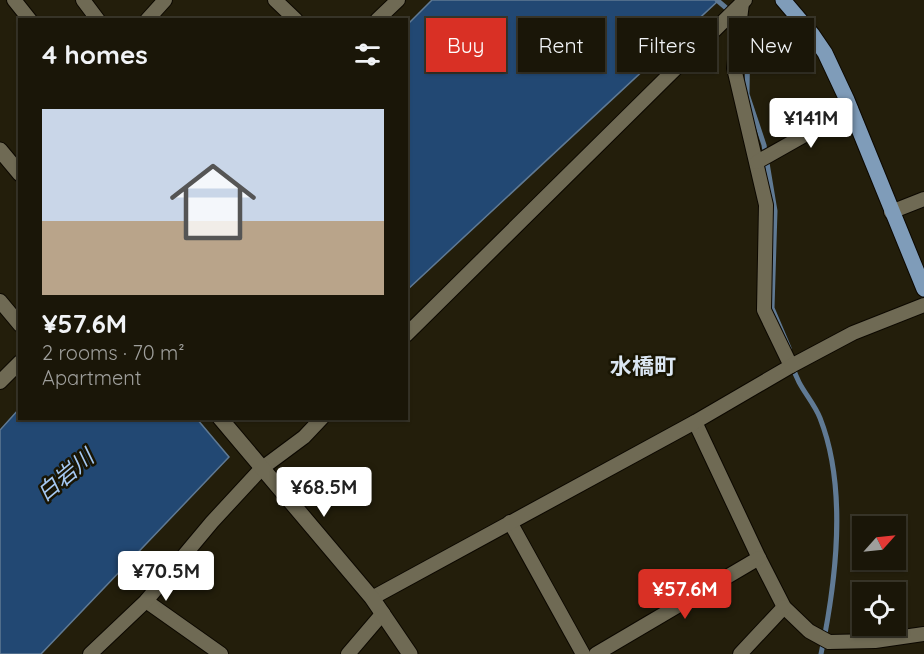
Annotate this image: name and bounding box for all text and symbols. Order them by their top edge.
chip: Buy [426,18,506,72]
chip: Rent [518,18,605,72]
chip: Filters [617,18,717,72]
chip: New [729,18,814,72]
text: 4 homes [42,38,148,71]
icon: filters [351,38,384,71]
pin: ¥141M [769,98,853,149]
text: ¥141M [783,105,839,130]
icon: home [159,148,267,256]
text: ¥57.6M [42,307,127,340]
text: 2 rooms · 70 m² [42,340,185,365]
district label: 水橋町 [610,352,676,380]
text: Apartment [42,365,142,390]
water label: 白岩川 [31,442,101,507]
pin: ¥68.5M [275,467,373,518]
text: ¥68.5M [291,474,357,499]
north arrow [852,516,906,570]
map controls [852,516,906,636]
pin: ¥70.5M [117,551,215,602]
text: ¥70.5M [132,558,200,583]
pin: ¥57.6M [636,569,734,620]
text: ¥57.6M [652,576,718,601]
button: locate [852,582,906,636]

